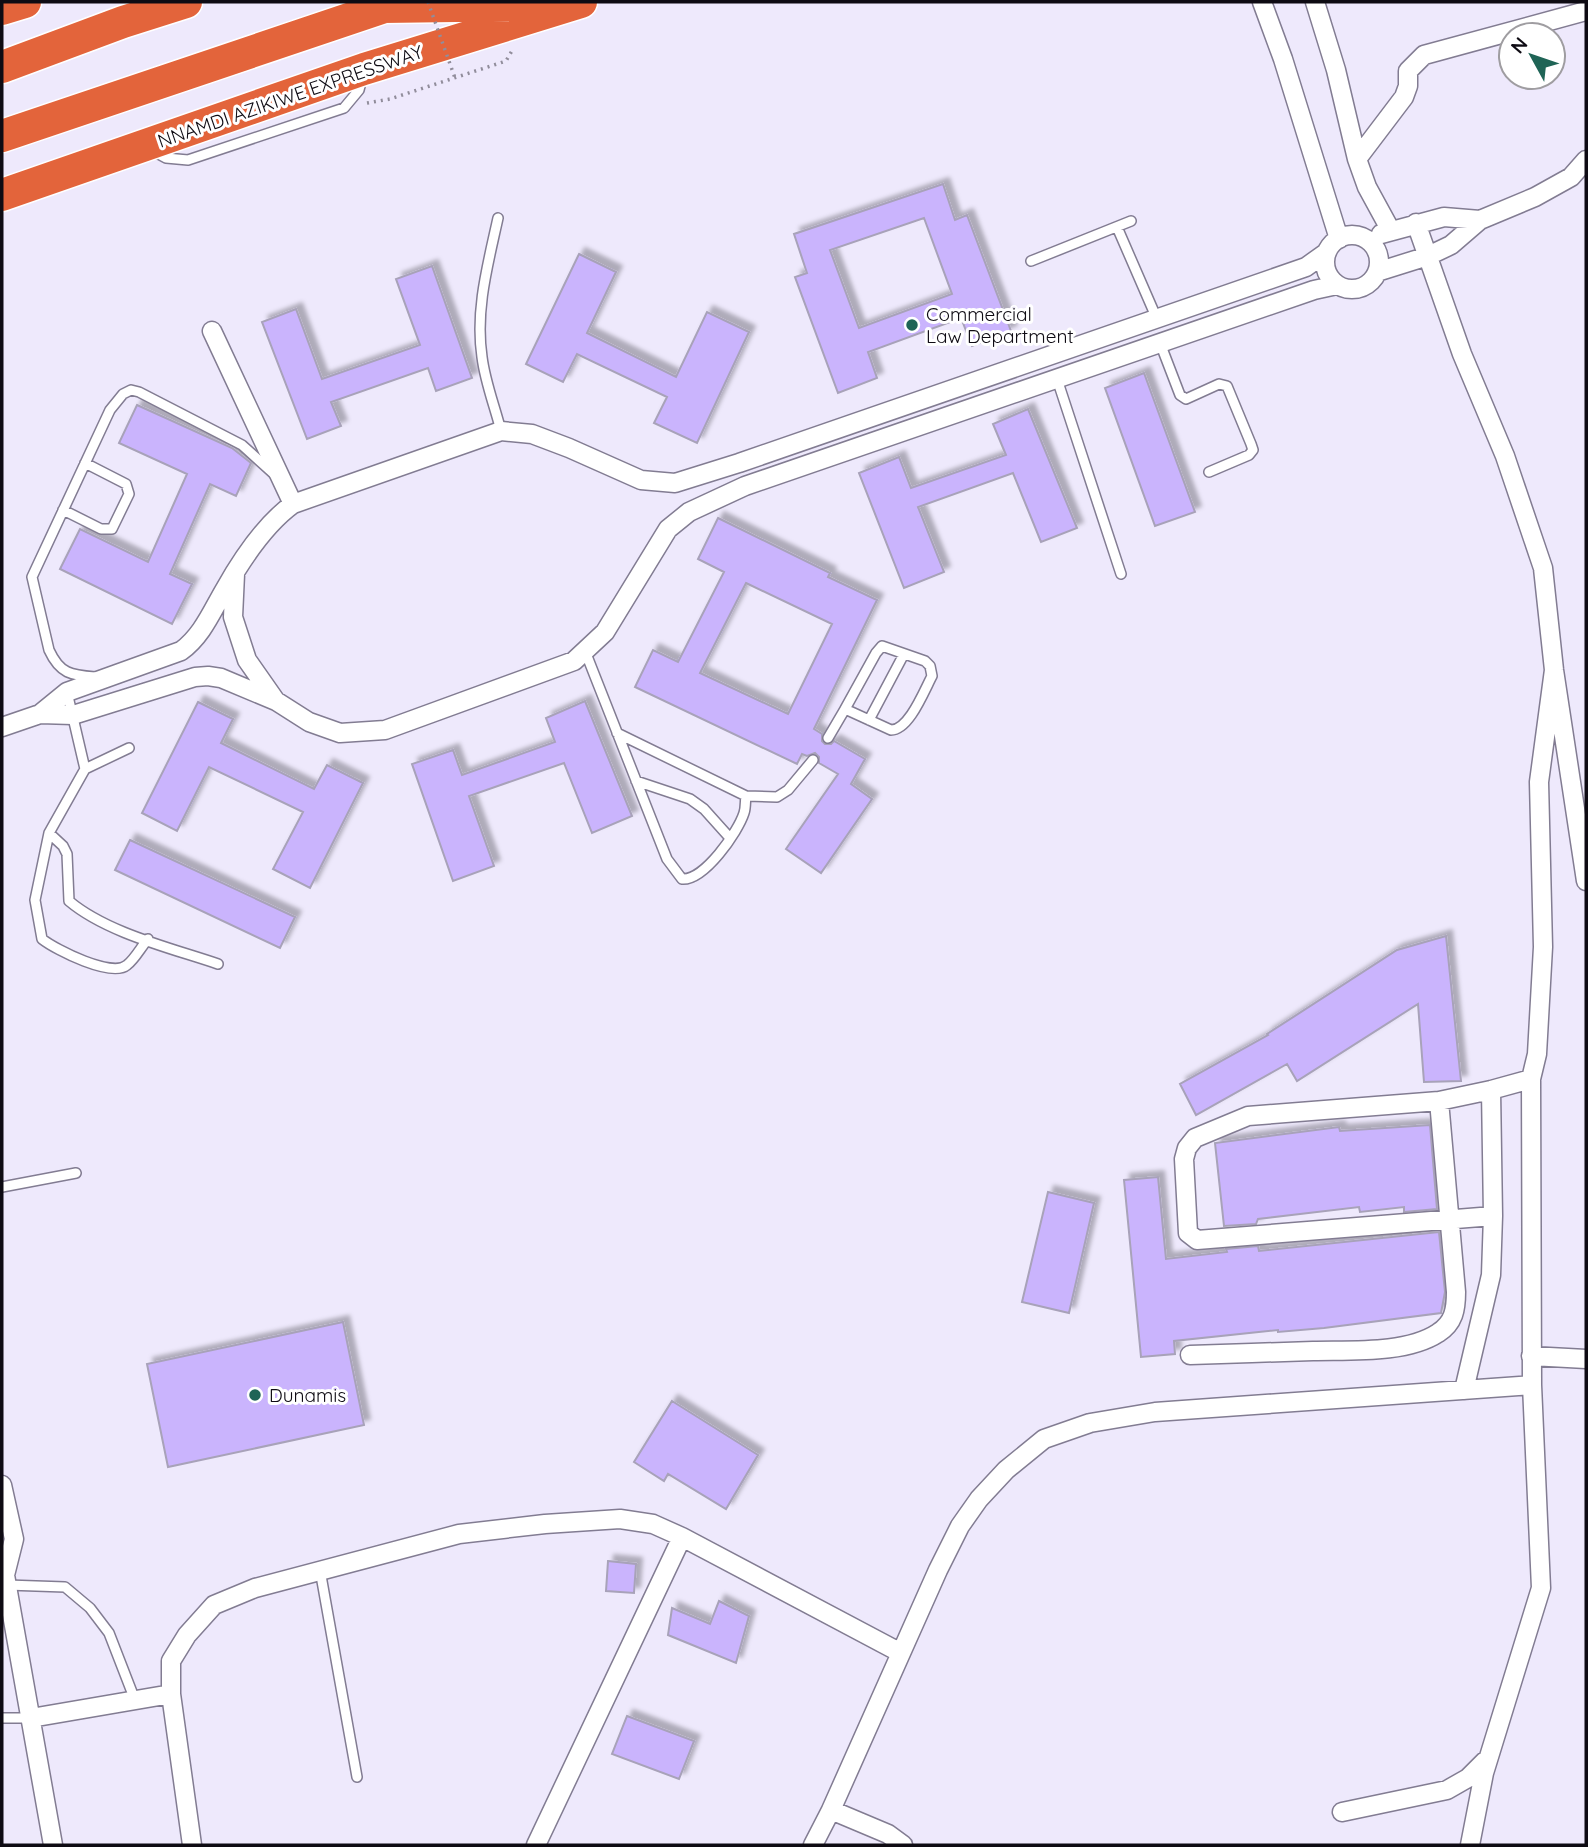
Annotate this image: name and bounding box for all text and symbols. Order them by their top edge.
north arrow [1497,21,1567,91]
text: N [1505,32,1533,58]
street label: NNAMDI AZIKIWE EXPRESSWAY [154,39,426,153]
place label: Commercial Law Department [926,302,1074,348]
marker: Commercial Law Department [904,317,920,333]
place label: Dunamis [269,1383,346,1407]
marker: Dunamis [247,1387,263,1403]

